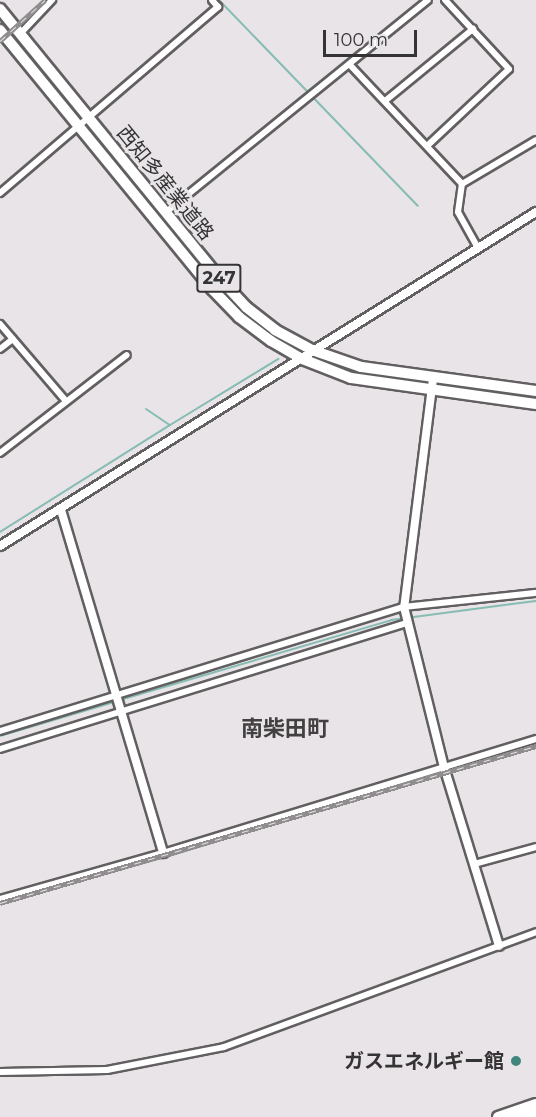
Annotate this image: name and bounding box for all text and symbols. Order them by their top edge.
scale bar [326,18,420,56]
text: 100 m [334,29,388,51]
street label: 西知多産業道路 [112,121,218,245]
road number: 247 [195,263,243,293]
district label: 南柴田町 [241,716,329,742]
place label: ガスエネルギー館 [344,1049,504,1073]
marker: ガスエネルギー館 [509,1054,523,1068]

